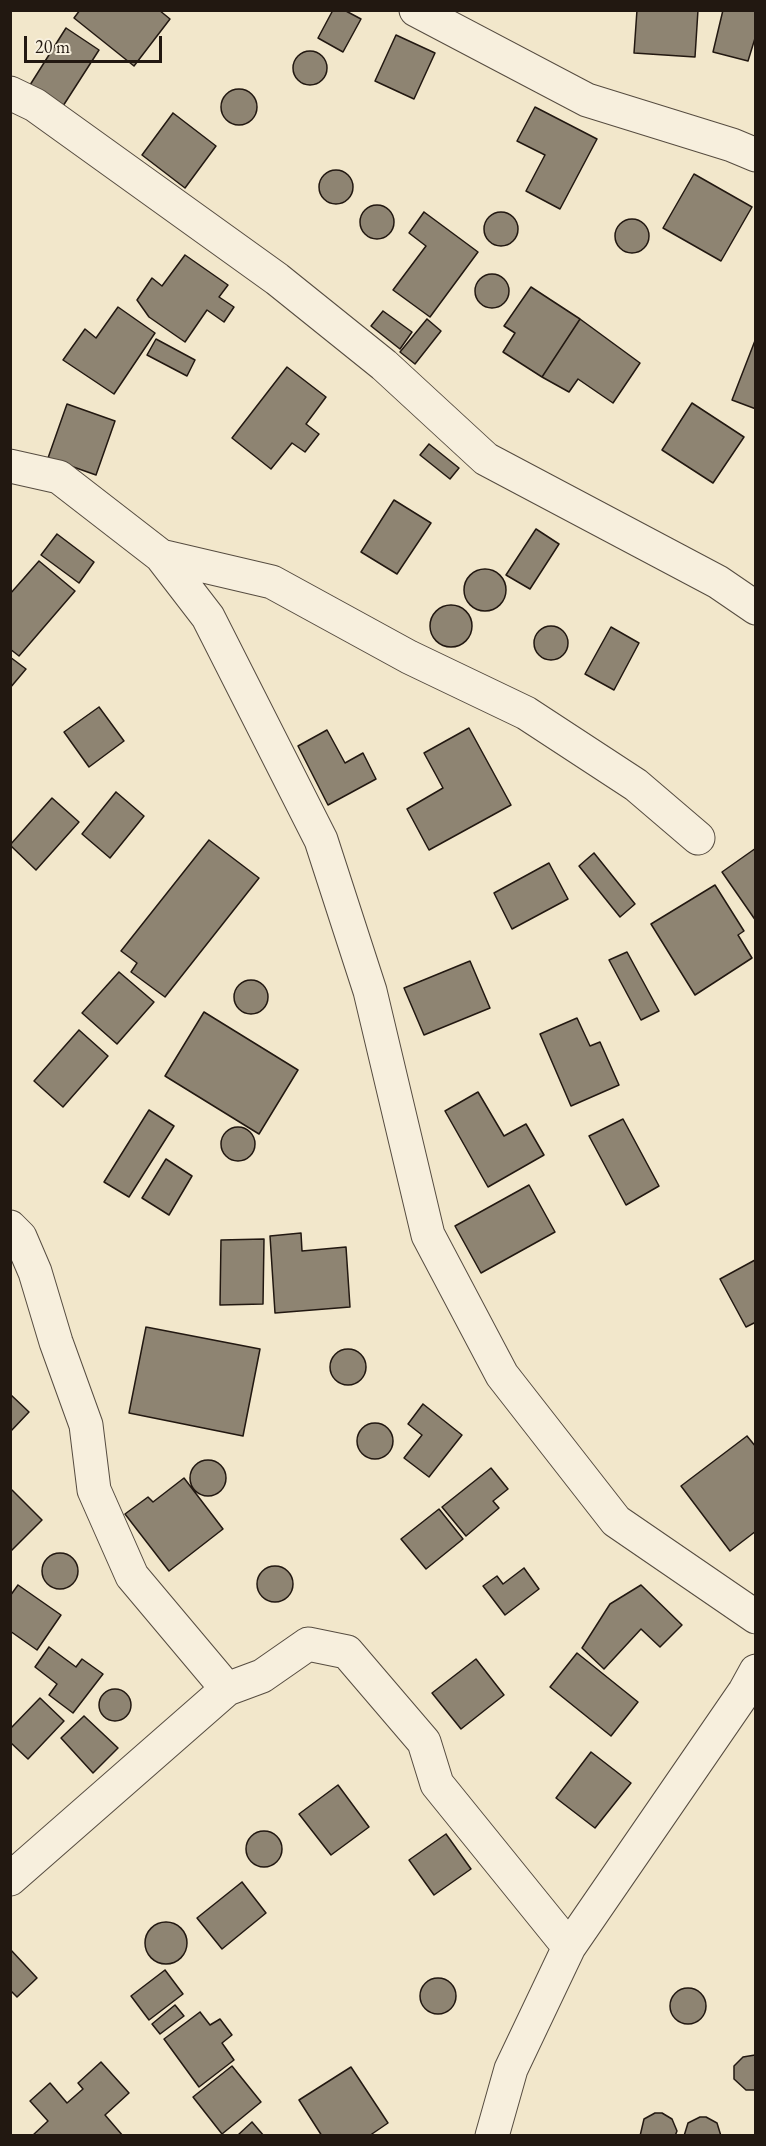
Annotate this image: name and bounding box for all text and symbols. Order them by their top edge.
scale bar [27,24,165,62]
text: 20 m [35,35,70,58]

